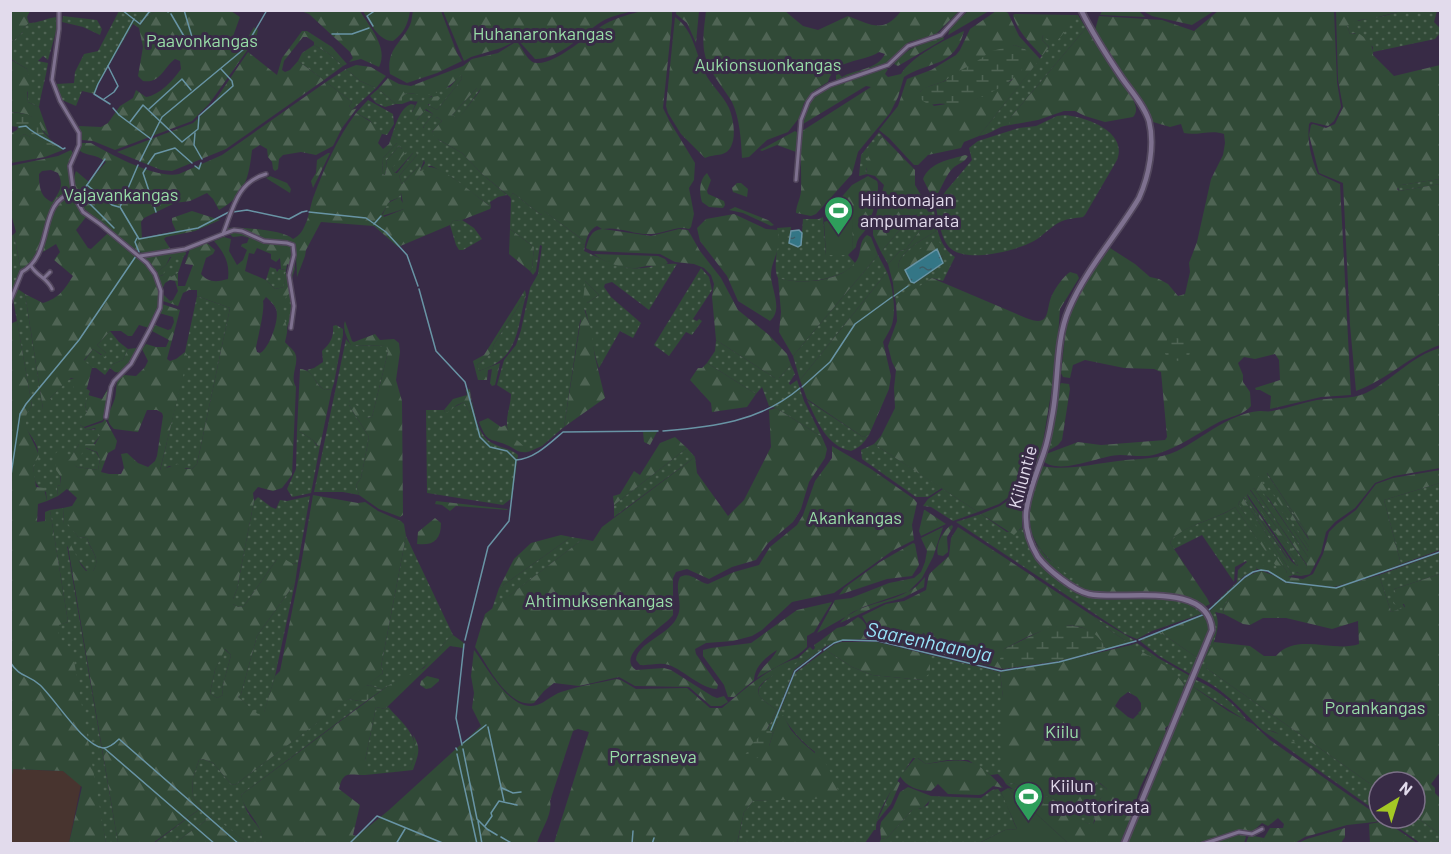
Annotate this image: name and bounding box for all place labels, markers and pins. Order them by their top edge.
place label: Hiihtomajan ampumarata [860,188,959,231]
sports icon: Hiihtomajan ampumarata [823,194,855,236]
place label: Kiilun moottorirata [1050,774,1149,817]
sports icon: Kiilun moottorirata [1013,780,1045,822]

